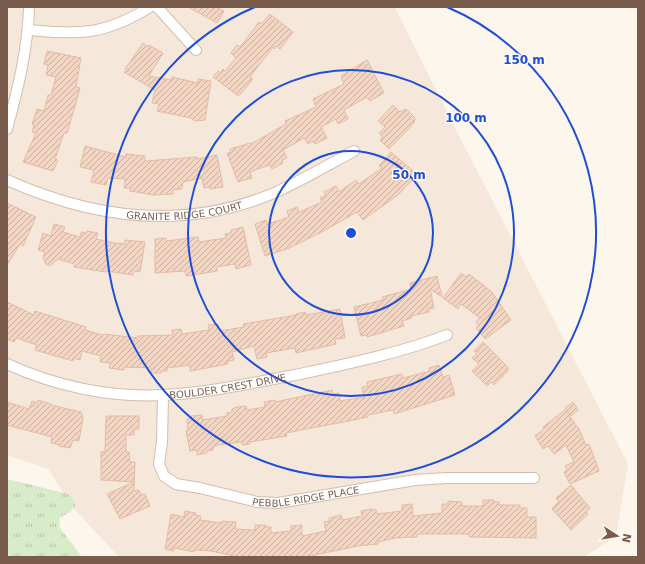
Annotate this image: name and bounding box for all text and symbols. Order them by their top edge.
text: 150 m [503,53,545,67]
text: 100 m [445,111,487,125]
text: 50 m [392,168,426,182]
street label: GRANITE RIDGE COURT [126,199,244,222]
centre of rings [344,226,358,240]
street label: BOULDER CREST DRIVE [169,372,287,401]
street label: PEBBLE RIDGE PLACE [251,484,360,509]
north arrow [597,516,637,556]
text: N [619,532,634,544]

